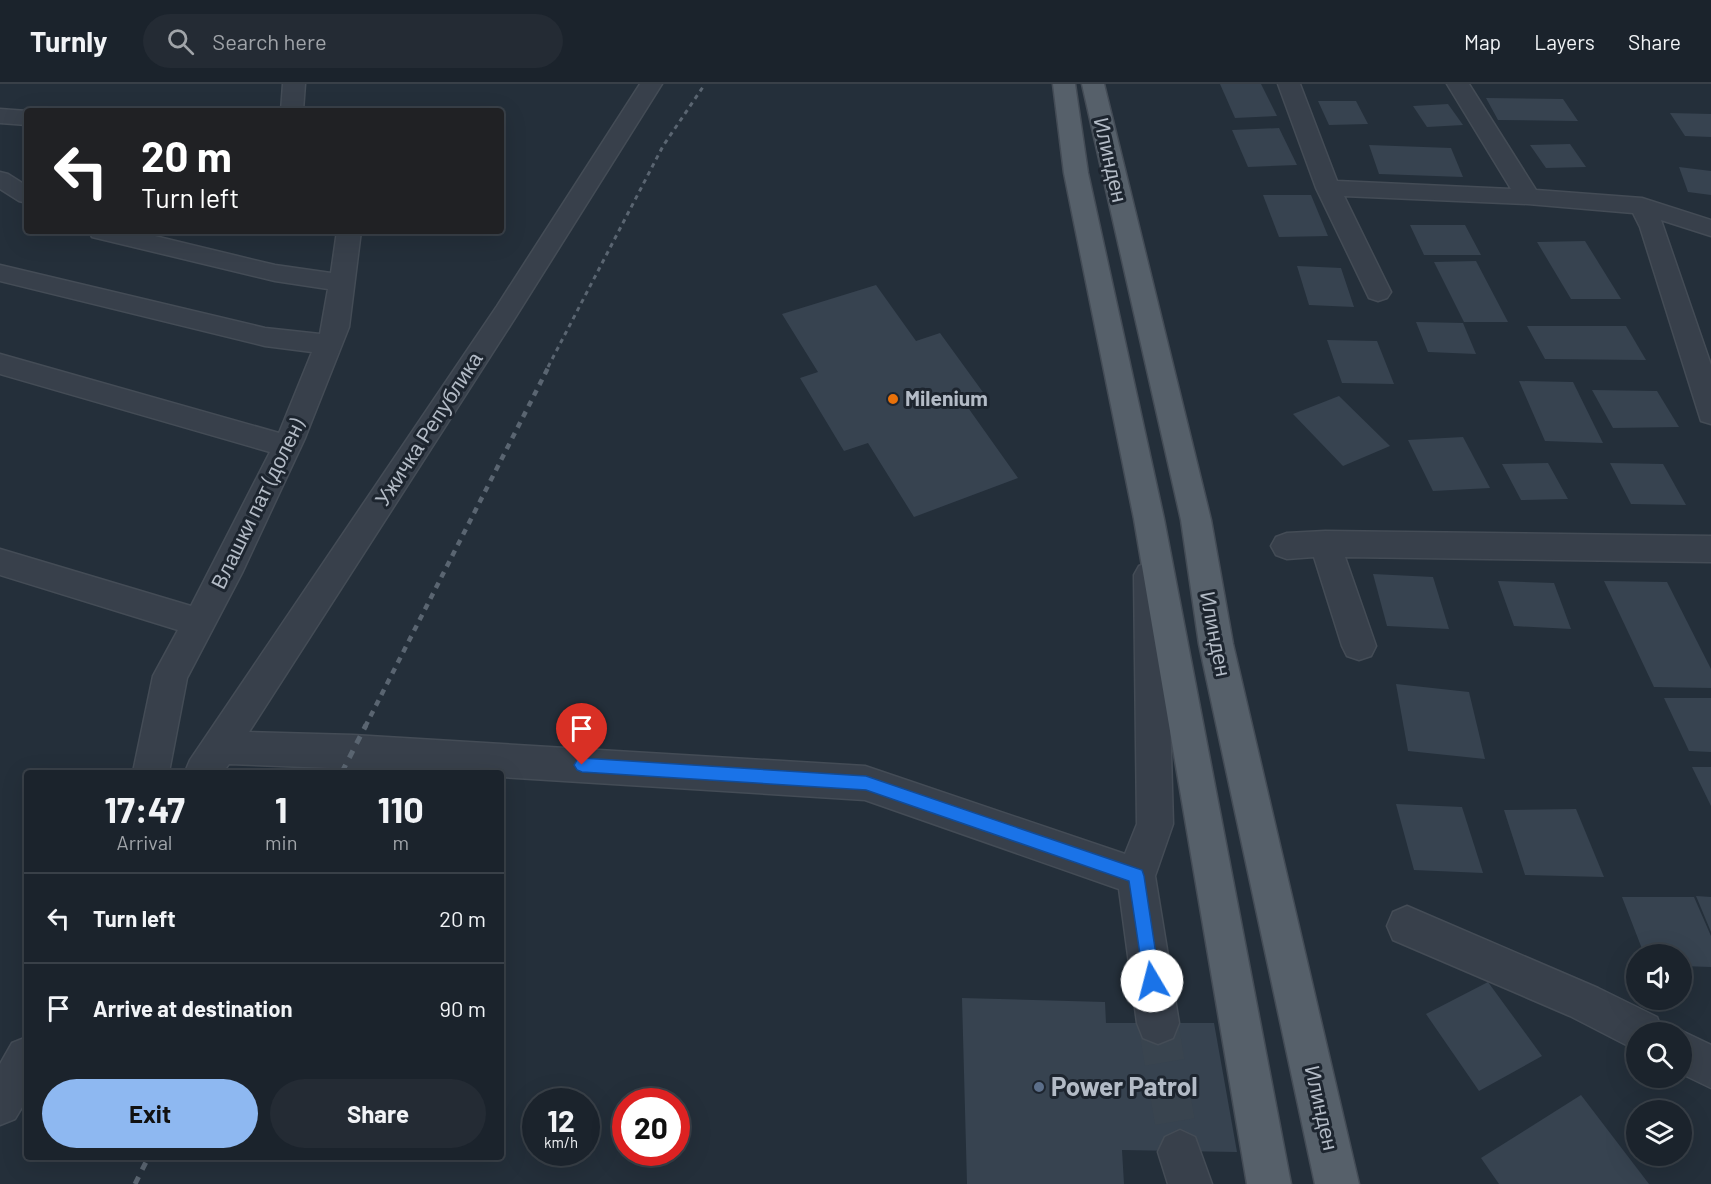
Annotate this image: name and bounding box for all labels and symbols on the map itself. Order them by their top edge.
street label: Илинден [1090,115,1133,204]
street label: Ужичка Република [369,346,487,510]
place label: Milenium [905,385,988,410]
marker: Milenium [886,392,900,406]
street label: Влашки пат (долен) [205,414,309,593]
street label: Илинден [1196,589,1237,678]
pin [556,703,607,765]
position arrow [1120,949,1184,1013]
street label: Илинден [1301,1063,1344,1152]
place label: Power Patrol [1051,1070,1197,1101]
marker: Power Patrol [1032,1080,1046,1094]
speed limit sign: 20 [612,1088,690,1166]

